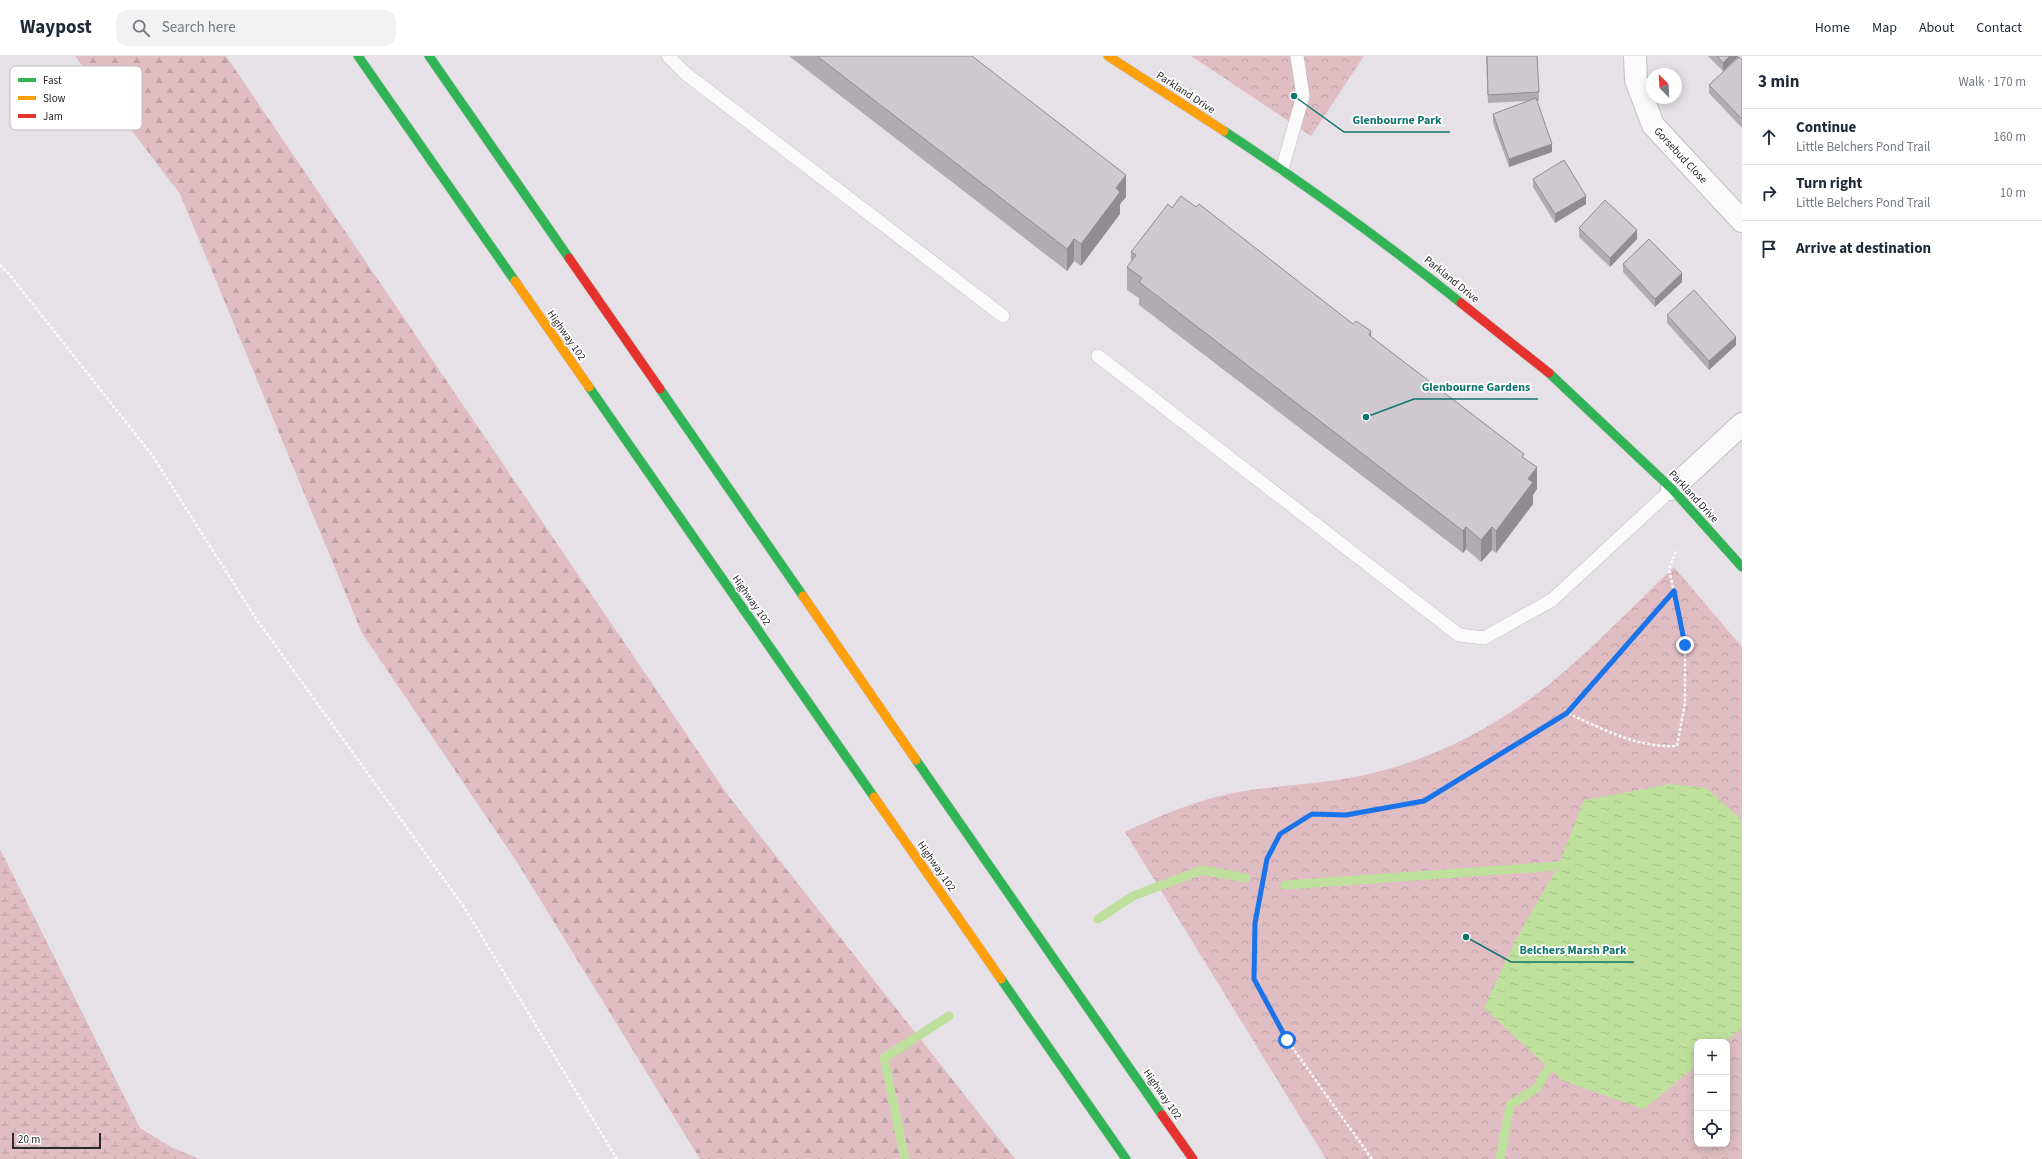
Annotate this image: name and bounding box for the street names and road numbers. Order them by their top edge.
street label: Parkland Drive [1154,68,1218,117]
street label: Gorsebud Close [1651,124,1711,187]
street label: Parkland Drive [1421,252,1483,307]
street label: Highway 102 [544,307,590,364]
street label: Parkland Drive [1665,467,1722,526]
street label: Highway 102 [729,572,775,629]
street label: Highway 102 [914,838,960,895]
street label: Highway 102 [1140,1066,1186,1123]

